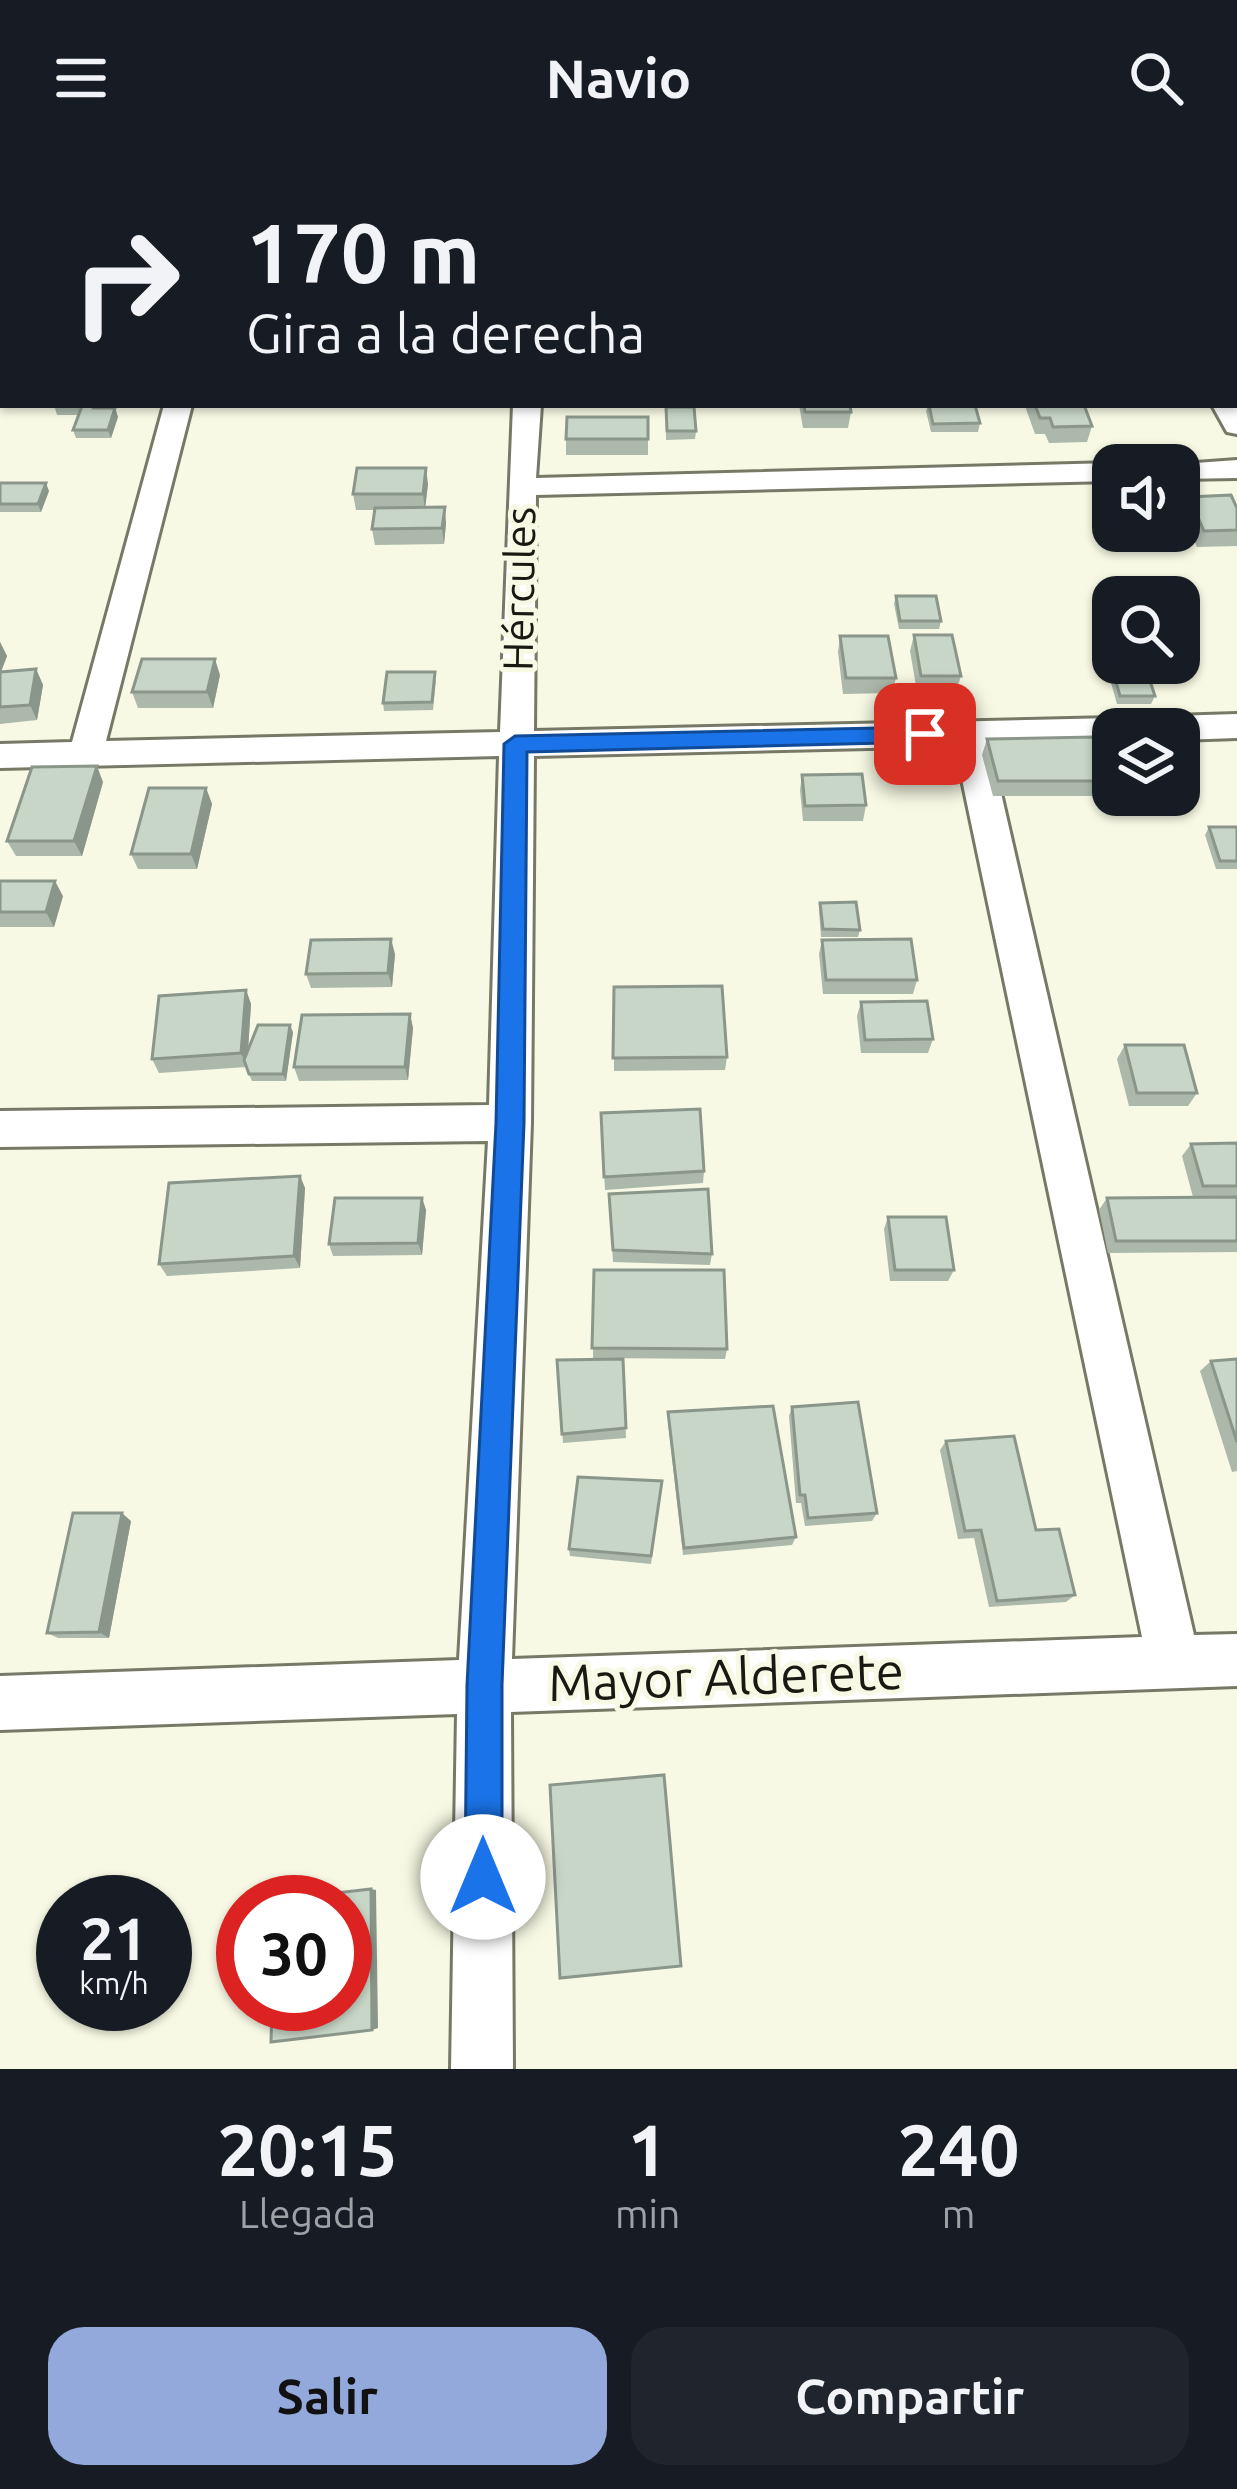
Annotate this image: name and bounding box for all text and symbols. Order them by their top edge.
icon: menu [48,45,114,111]
icon: search [1123,45,1189,111]
text: Navio [546,48,691,108]
icon: right [48,204,204,360]
text: 170 m [246,205,480,299]
text: Gira a la derecha [246,303,645,363]
map controls [1092,444,1200,816]
button: sound [1092,444,1200,552]
street label: Hércules [494,506,543,672]
button: search [1092,576,1200,684]
pin [874,683,976,785]
icon: arrive [892,701,958,767]
button: layers [1092,708,1200,816]
street label: Mayor Alderete [547,1641,905,1711]
position arrow [420,1814,546,1940]
speed limit sign: 30 [216,1875,372,2031]
text: 21 [80,1904,148,1971]
text: km/h [79,1966,149,2000]
text: 20:15 [217,2109,398,2190]
text: 1 [627,2109,668,2190]
text: 240 [898,2109,1020,2190]
text: Llegada [239,2192,376,2235]
text: min [615,2192,680,2235]
text: m [942,2192,975,2235]
button: Salir [48,2327,607,2465]
button: Compartir [631,2327,1189,2465]

